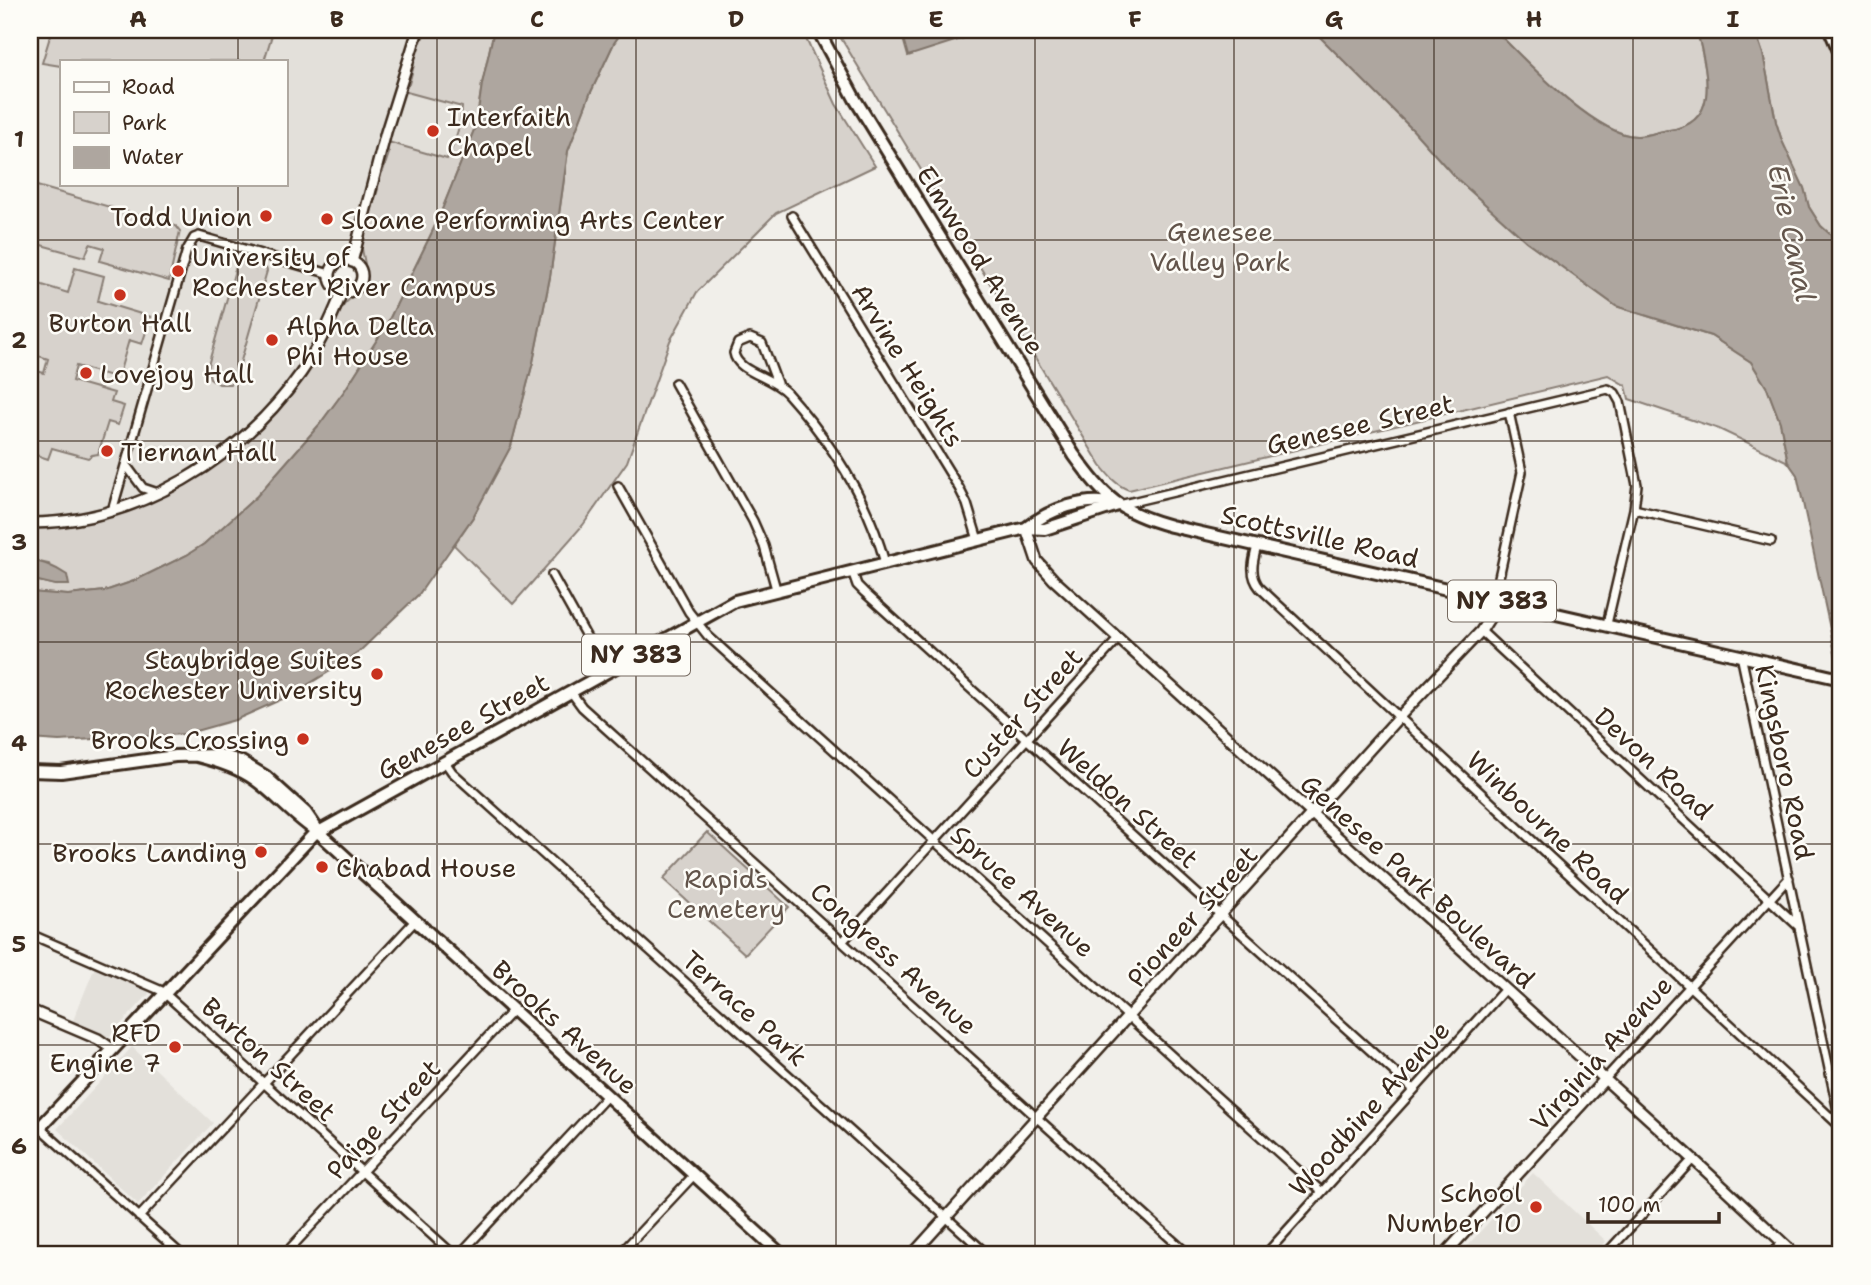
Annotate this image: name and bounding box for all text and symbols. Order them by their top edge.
text: A [129,4,147,34]
text: B [330,4,344,34]
text: C [530,4,544,34]
text: D [728,4,744,34]
text: E [928,4,944,34]
text: F [1128,4,1142,34]
text: G [1325,4,1344,34]
text: H [1526,4,1542,34]
text: I [1727,4,1740,34]
legend [60,60,287,186]
text: Road [122,73,175,101]
place label: Interfaith Chapel [447,99,571,164]
text: Park [122,109,167,137]
marker: Interfaith Chapel [425,123,441,139]
text: 1 [14,124,24,154]
text: Water [122,143,184,171]
street label: Elmwood Avenue [909,159,1053,361]
water label: Erie Canal [1759,161,1825,305]
place label: Todd Union [110,199,252,234]
place label: Sloane Performing Arts Center [341,202,725,237]
marker: Todd Union [258,208,274,224]
marker: Sloane Performing Arts Center [319,211,335,227]
park label: Genesee Valley Park [1150,214,1290,279]
place label: University of Rochester River Campus [192,239,496,304]
marker: University of Rochester River Campus [170,263,186,279]
street label: Arvine Heights [844,276,972,454]
marker: Burton Hall [112,287,128,303]
place label: Burton Hall [49,305,192,340]
place label: Alpha Delta Phi House [286,308,434,373]
text: 2 [11,325,27,355]
marker: Alpha Delta Phi House [264,332,280,348]
place label: Lovejoy Hall [100,356,254,391]
marker: Lovejoy Hall [78,365,94,381]
street label: Genesee Street [1263,385,1457,463]
place label: Tiernan Hall [121,434,276,469]
marker: Tiernan Hall [99,443,115,459]
street label: Scottsville Road [1218,496,1422,576]
text: 3 [11,527,27,557]
road number: NY 383 [1448,580,1556,622]
road number: NY 383 [582,634,690,676]
street label: Custer Street [954,640,1090,786]
place label: Staybridge Suites Rochester University [105,642,363,707]
street label: Kingsboro Road [1747,661,1823,863]
street label: Genesee Street [371,664,555,788]
marker: Staybridge Suites Rochester University [369,666,385,682]
street label: Devon Road [1587,699,1721,827]
place label: Brooks Crossing [91,722,289,757]
text: 4 [11,728,27,758]
street label: Weldon Street [1050,730,1206,876]
marker: Brooks Crossing [295,731,311,747]
street label: Winbourne Road [1459,743,1637,911]
street label: Genesee Park Boulevard [1293,766,1543,996]
street label: Spruce Avenue [943,817,1103,965]
place label: Brooks Landing [52,835,247,870]
street label: Pioneer Street [1119,838,1265,994]
marker: Brooks Landing [253,844,269,860]
place label: Chabad House [336,850,517,885]
marker: Chabad House [314,859,330,875]
park label: Rapids Cemetery [667,861,785,926]
street label: Congress Avenue [803,874,985,1042]
text: 5 [12,929,26,959]
street label: Terrace Park [675,942,815,1074]
street label: Brooks Avenue [484,952,646,1102]
street label: Virginia Avenue [1522,968,1680,1138]
street label: Barton Street [194,989,344,1129]
street label: Woodbine Avenue [1281,1013,1457,1203]
place label: RFD Engine 7 [49,1015,161,1080]
marker: RFD Engine 7 [167,1039,183,1055]
street label: Paige Street [318,1051,448,1187]
text: 6 [11,1131,27,1161]
place label: School Number 10 [1386,1175,1522,1240]
scale bar [1588,1180,1719,1224]
text: 100 m [1598,1191,1661,1219]
marker: School Number 10 [1528,1199,1544,1215]

